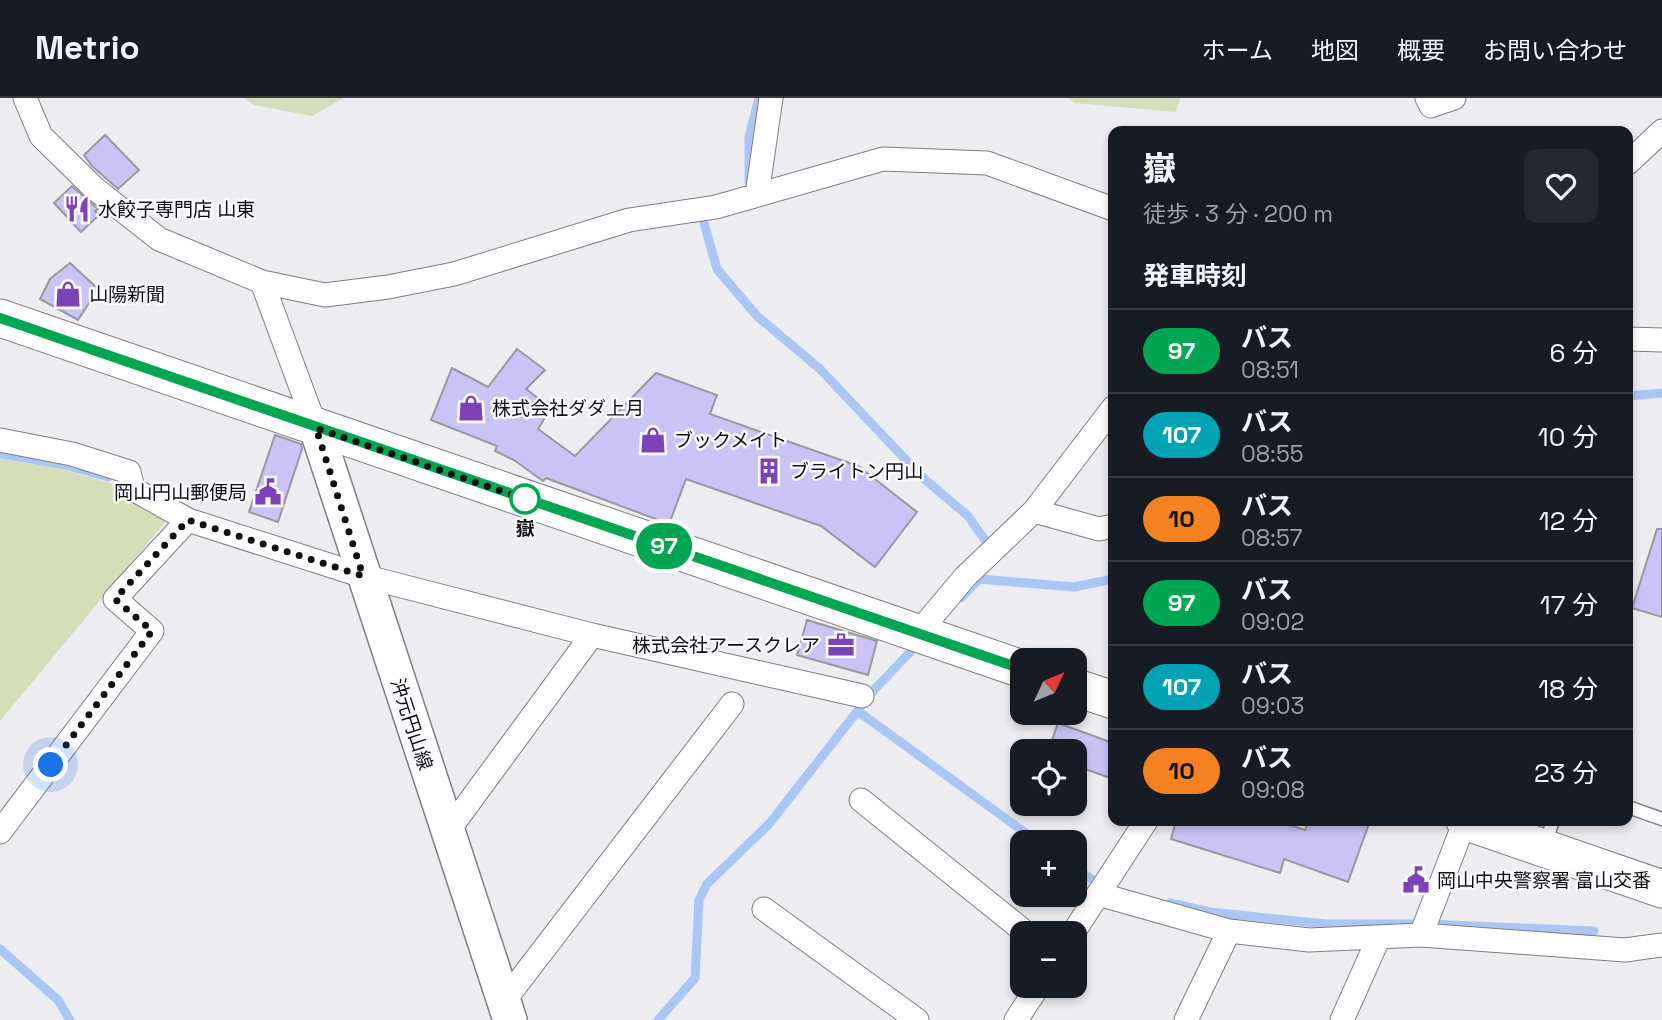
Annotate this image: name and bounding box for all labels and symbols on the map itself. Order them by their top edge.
restaurant icon: 水餃子専門店 山東 [62,194,92,224]
place label: 水餃子専門店 山東 [98,197,255,222]
shop icon: 山陽新聞 [53,279,83,309]
place label: 山陽新聞 [89,282,165,307]
shop icon: 株式会社ダダ上月 [456,393,486,423]
place label: 株式会社ダダ上月 [492,396,644,421]
shop icon: ブックメイト [638,425,668,455]
place label: ブックメイト [674,428,787,453]
building icon: ブライトン円山 [754,456,784,486]
place label: ブライトン円山 [790,459,923,484]
public building icon: 岡山円山郵便局 [253,477,283,507]
place label: 岡山円山郵便局 [114,480,247,505]
marker: 嶽 [510,484,540,514]
place label: 嶽 [515,516,535,541]
line badge: 97 [632,523,696,569]
office icon: 株式会社アースクレア [826,630,856,660]
place label: 株式会社アースクレア [632,633,820,658]
north arrow [1010,648,1087,724]
street label: 沖元円山線 [385,675,438,773]
your location [33,747,68,782]
public building icon: 岡山中央警察署 富山交番 [1401,865,1431,895]
place label: 岡山中央警察署 富山交番 [1437,868,1651,893]

